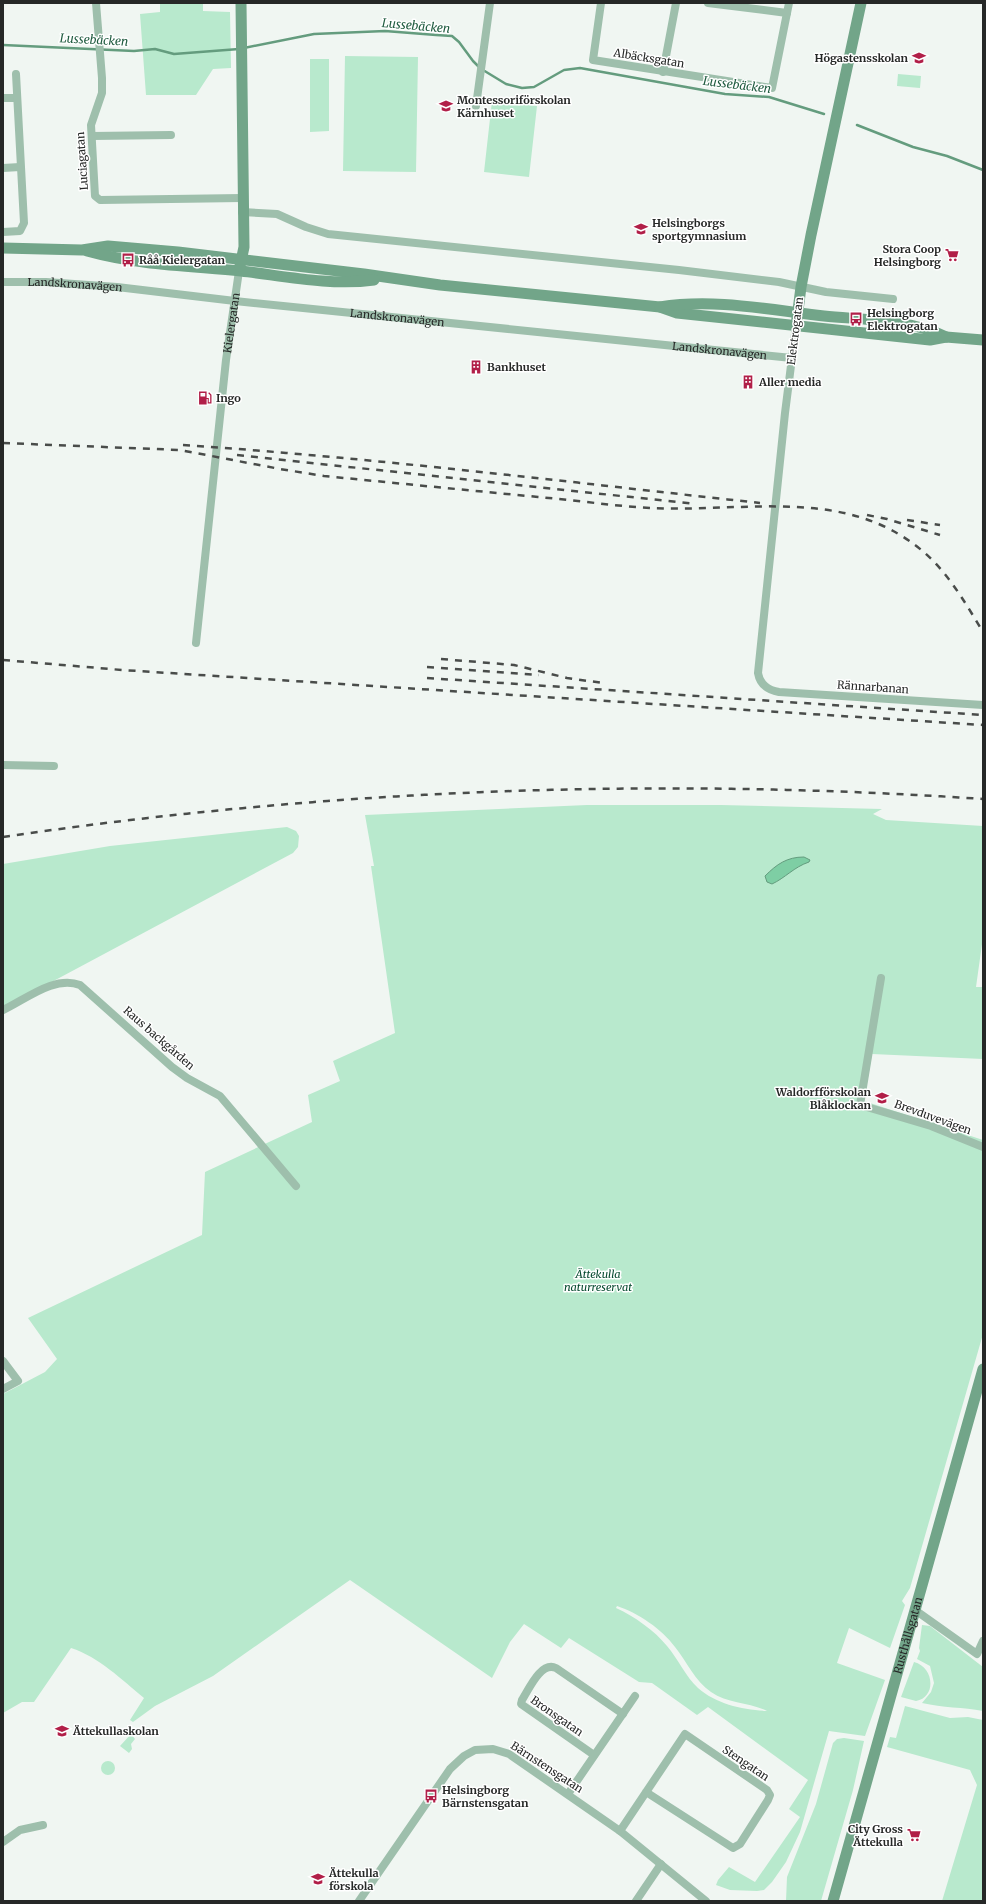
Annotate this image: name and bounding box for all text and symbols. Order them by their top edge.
water label: Lussebäcken [381,15,451,36]
water label: Lussebäcken [59,30,129,49]
street label: Albäcksgatan [612,45,686,71]
school or university icon: Högastensskolan [911,50,927,66]
place label: Högastensskolan [815,51,909,65]
water label: Lussebäcken [702,73,772,96]
place label: Montessoriförskolan Kärnhuset [457,93,571,120]
school or university icon: Montessoriförskolan Kärnhuset [438,98,454,114]
street label: Luciagatan [73,131,91,191]
place label: Helsingborgs sportgymnasium [652,216,746,243]
school or university icon: Helsingborgs sportgymnasium [633,221,649,237]
place label: Stora Coop Helsingborg [874,242,941,269]
supermarket icon: Stora Coop Helsingborg [944,247,960,263]
bus stop icon: Råå Kielergatan [120,252,136,268]
place label: Råå Kielergatan [139,253,226,267]
street label: Landskronavägen [27,275,124,295]
street label: Kielergatan [220,291,243,354]
street label: Elektrogatan [784,295,806,366]
street label: Landskronavägen [349,306,446,329]
place label: Helsingborg Elektrogatan [867,306,938,333]
bus stop icon: Helsingborg Elektrogatan [848,311,864,327]
street label: Landskronavägen [671,339,768,362]
building icon: Bankhuset [468,359,484,375]
place label: Bankhuset [487,360,546,374]
building icon: Aller media [740,374,756,390]
place label: Aller media [758,375,822,389]
fuel station icon: Ingo [197,390,213,406]
place label: Ingo [216,391,241,405]
street label: Rännarbanan [837,678,910,697]
street label: Raus backgården [120,1003,198,1073]
place label: Waldorfförskolan Blåklockan [775,1085,872,1112]
school or university icon: Waldorfförskolan Blåklockan [874,1090,890,1106]
street label: Brevduvevägen [893,1097,974,1138]
park label: Ättekulla naturreservat [564,1267,632,1294]
street label: Rusthållsgatan [890,1595,926,1675]
street label: Bronsgatan [528,1693,587,1740]
school or university icon: Ättekullaskolan [54,1723,70,1739]
place label: Ättekullaskolan [72,1724,159,1738]
street label: Bärnstensgatan [508,1738,586,1796]
street label: Stengatan [720,1742,773,1784]
place label: Helsingborg Bärnstensgatan [442,1783,529,1810]
bus stop icon: Helsingborg Bärnstensgatan [423,1788,439,1804]
place label: City Gross Ättekulla [848,1822,903,1849]
supermarket icon: City Gross Ättekulla [906,1827,922,1843]
place label: Ättekulla förskola [328,1866,379,1893]
school or university icon: Ättekulla förskola [310,1871,326,1887]

